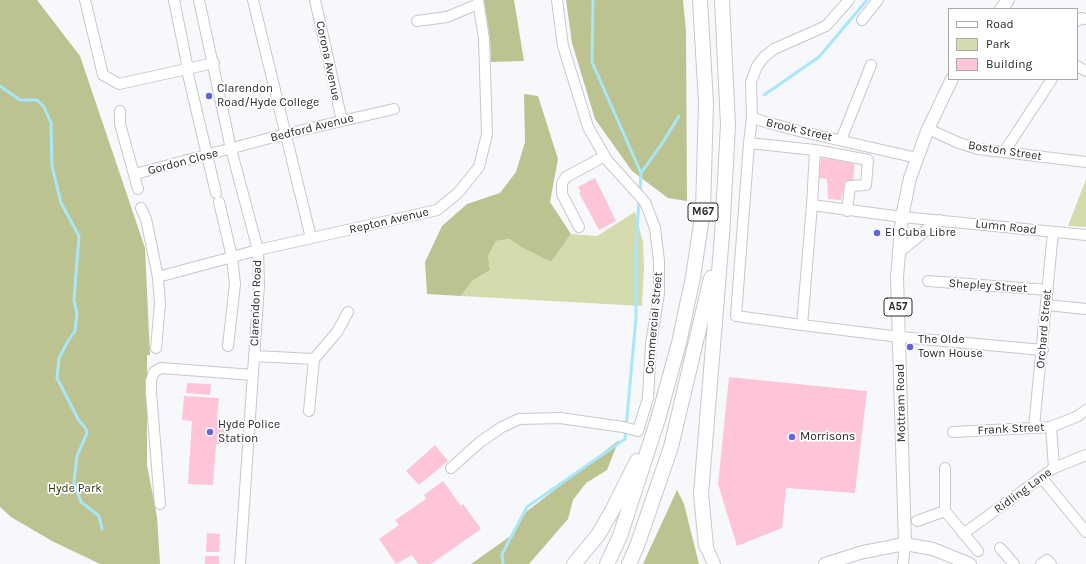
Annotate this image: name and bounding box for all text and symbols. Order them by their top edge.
legend [948,8,1078,80]
text: Road [986,17,1014,31]
street label: Corona Avenue [313,20,343,102]
text: Park [986,37,1010,51]
text: Building [986,57,1032,71]
place label: Clarendon Road/Hyde College [217,82,319,110]
marker: Clarendon Road/Hyde College [204,91,214,101]
street label: Bedford Avenue [269,111,355,145]
street label: Brook Street [765,115,833,145]
street label: Boston Street [967,138,1043,164]
street label: Gordon Close [146,146,220,178]
road number: M67 [688,203,718,221]
street label: Repton Avenue [348,205,430,237]
street label: Lumn Road [975,217,1037,237]
place label: El Cuba Libre [885,226,956,240]
marker: El Cuba Libre [872,228,882,238]
street label: Clarendon Road [247,260,265,346]
street label: Commercial Street [642,271,666,375]
street label: Shepley Street [948,276,1028,296]
street label: Orchard Street [1033,289,1055,369]
road number: A57 [884,298,912,316]
place label: The Olde Town House [918,333,983,361]
marker: The Olde Town House [905,342,915,352]
street label: Mottram Road [893,364,909,442]
place label: Hyde Police Station [218,418,280,446]
street label: Frank Street [977,420,1045,438]
marker: Hyde Police Station [205,427,215,437]
place label: Morrisons [800,430,855,444]
marker: Morrisons [787,432,797,442]
street label: Ridling Lane [991,465,1055,517]
park label: Hyde Park [48,482,102,496]

